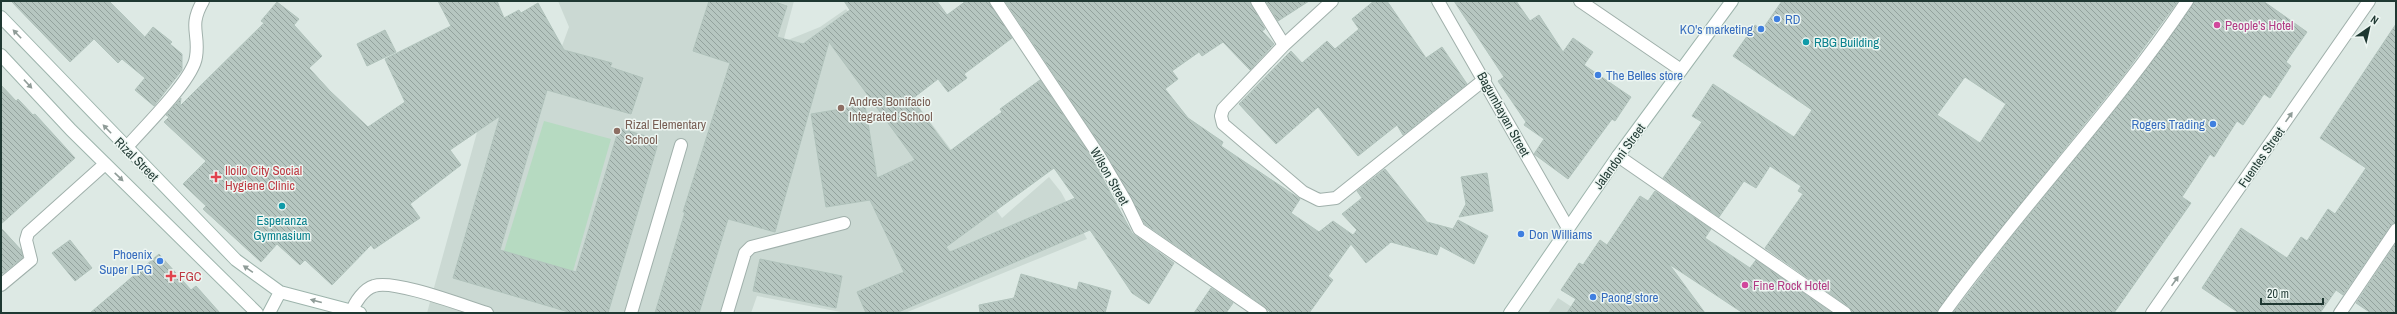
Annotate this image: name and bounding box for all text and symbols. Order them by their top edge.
north arrow [2349,8,2389,48]
place label: RD [1785,11,1801,28]
text: N [2368,12,2381,27]
marker: RD [1772,14,1782,24]
place label: People's Hotel [2225,17,2293,34]
marker: People's Hotel [2212,20,2222,30]
place label: KO's marketing [1680,21,1753,38]
marker: KO's marketing [1756,24,1766,34]
one-way arrow [12,29,22,39]
place label: RBG Building [1814,34,1879,51]
marker: RBG Building [1801,37,1811,47]
place label: The Belles store [1606,67,1683,84]
street label: Bagumbayan Street [1473,69,1534,160]
marker: The Belles store [1593,70,1603,80]
one-way arrow [23,79,33,89]
place label: Andres Bonifacio Integrated School [848,93,933,125]
marker: Andres Bonifacio Integrated School [836,103,846,113]
one-way arrow [2285,112,2293,122]
place label: Rizal Elementary School [625,116,707,148]
place label: Rogers Trading [2132,116,2205,133]
marker: Rogers Trading [2208,119,2218,129]
street label: Jalandoni Street [1590,120,1649,193]
one-way arrow [103,124,112,133]
street label: Fuentes Street [2234,124,2288,191]
marker: Rizal Elementary School [612,126,622,136]
street label: Rizal Street [111,134,162,185]
street label: Wilson Street [1086,144,1133,208]
place label: Iloilo City Social Hygiene Clinic [225,162,302,194]
marker: Iloilo City Social Hygiene Clinic [210,171,222,183]
one-way arrow [114,172,124,182]
marker: Esperanza Gymnasium [277,201,287,211]
place label: Esperanza Gymnasium [253,212,311,244]
place label: Don Williams [1529,226,1592,243]
marker: Don Williams [1516,229,1526,239]
place label: Phoenix Super LPG [99,246,153,278]
marker: Phoenix Super LPG [155,256,165,266]
one-way arrow [243,265,254,273]
place label: FGC [179,268,202,285]
marker: FGC [166,271,176,281]
one-way arrow [2171,276,2179,286]
place label: Fine Rock Hotel [1753,277,1829,294]
marker: Fine Rock Hotel [1740,280,1750,290]
scale bar [2261,280,2323,306]
text: 20 m [2267,286,2289,302]
place label: Paong store [1601,289,1659,306]
marker: Paong store [1588,292,1598,302]
one-way arrow [310,298,322,304]

